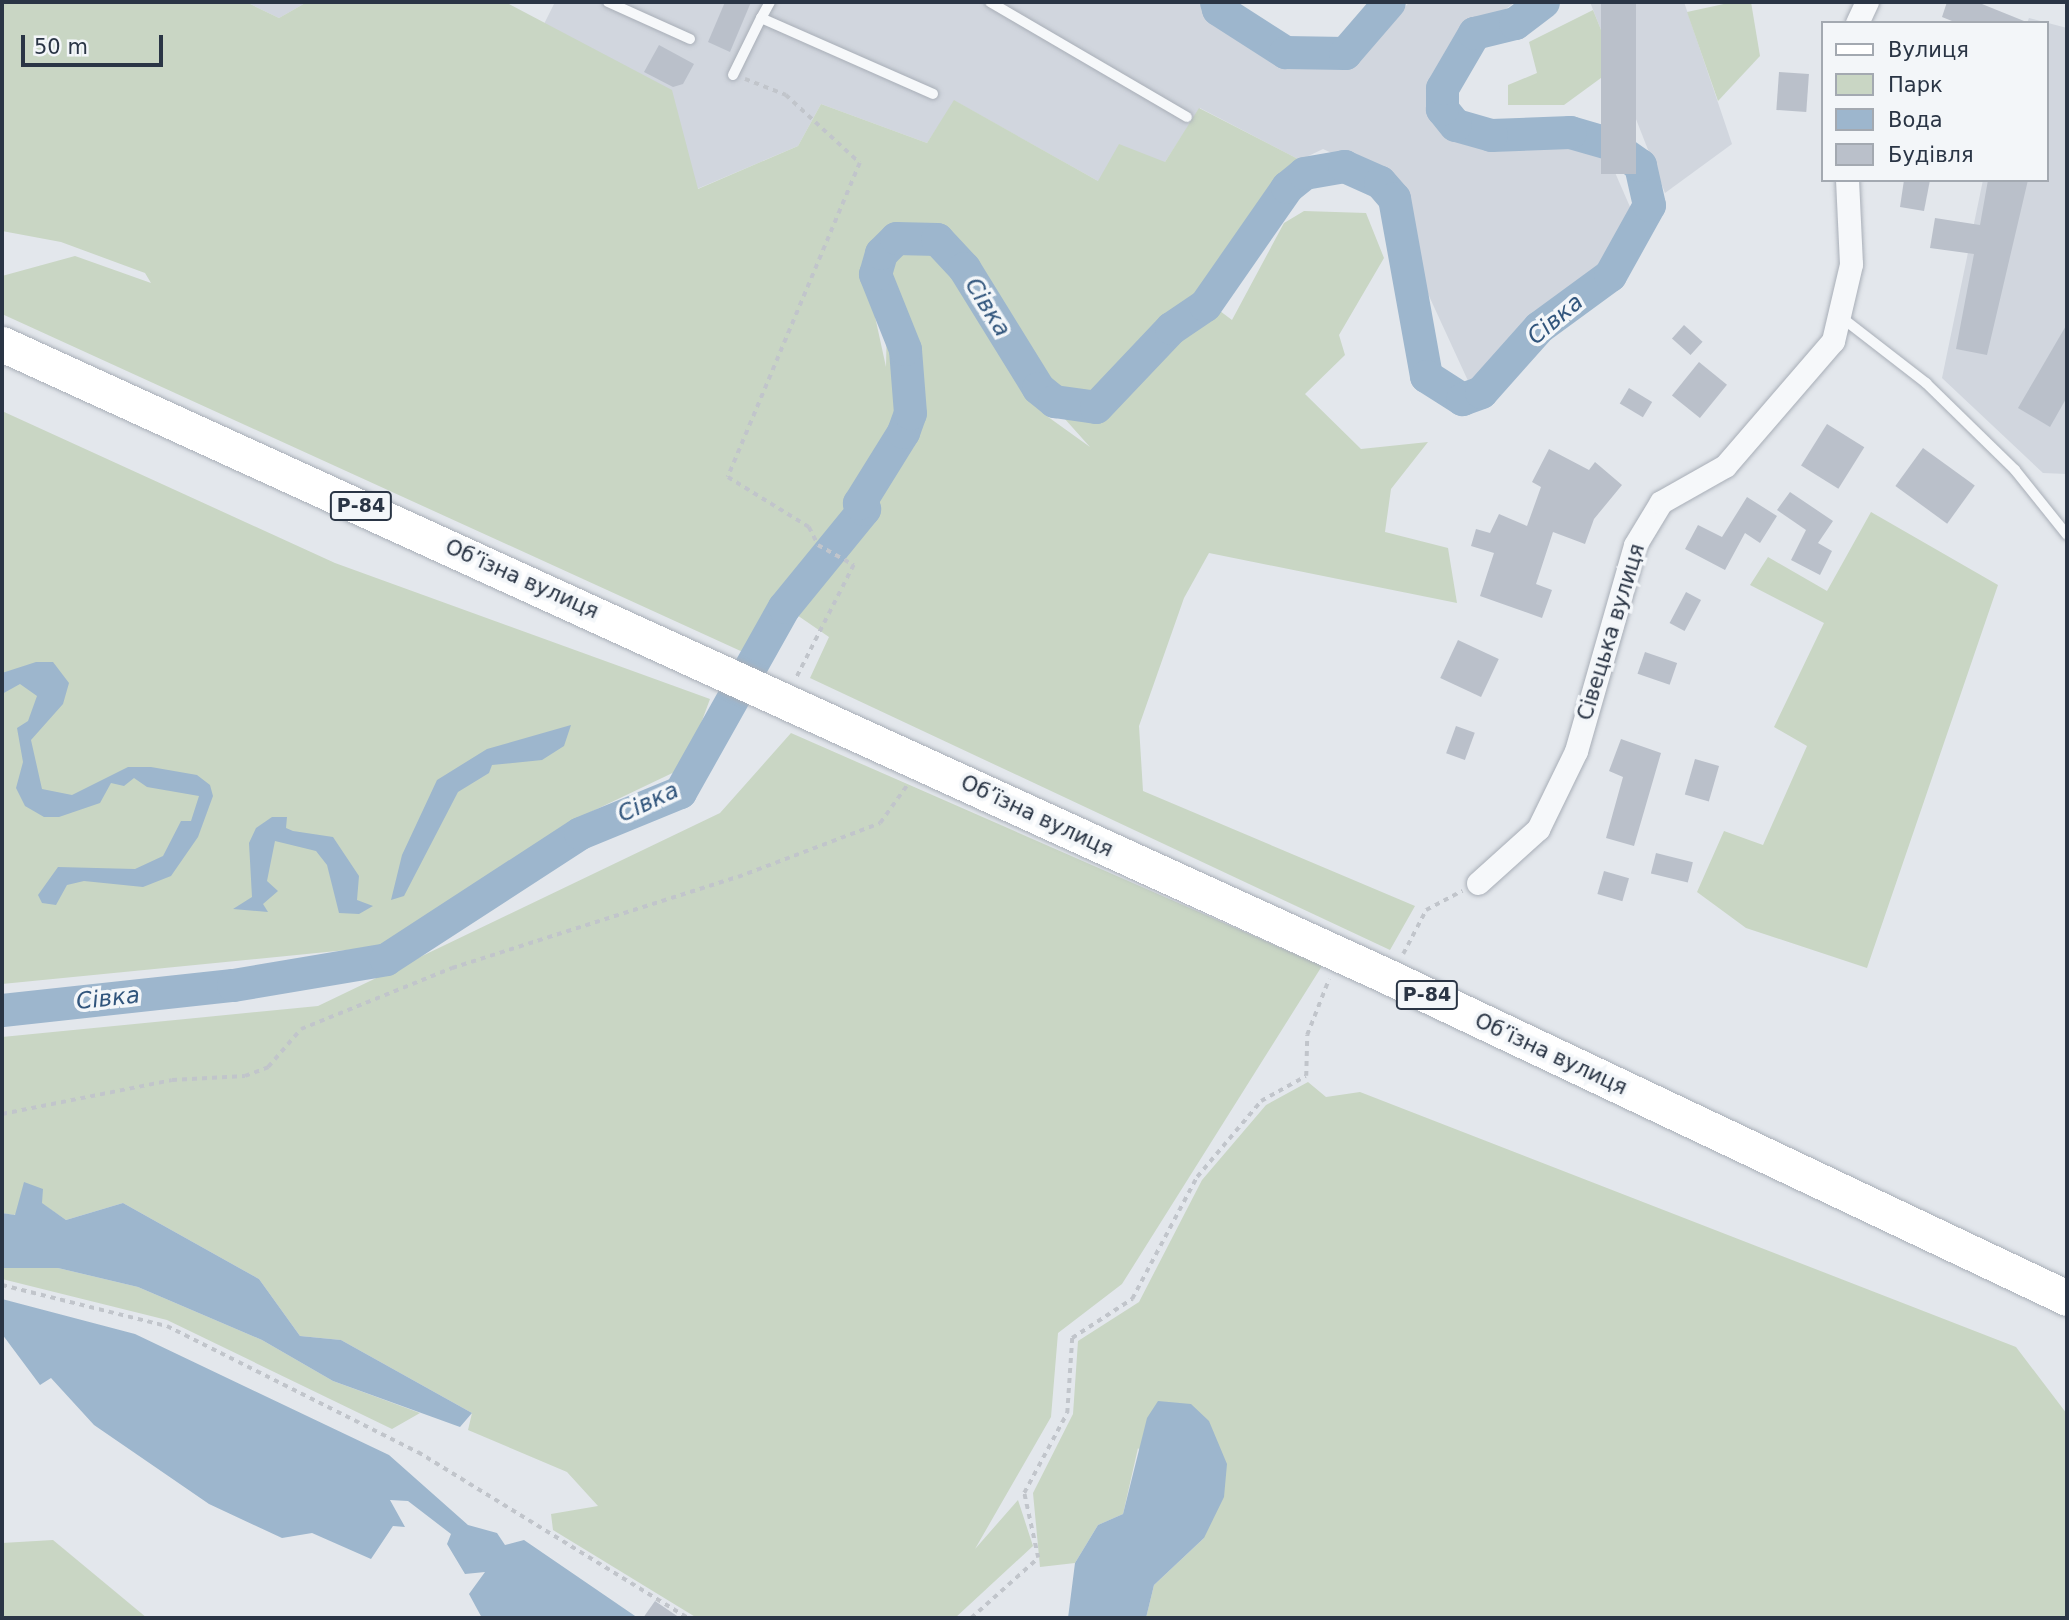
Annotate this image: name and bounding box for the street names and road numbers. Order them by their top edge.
road number: Р-84 [330,491,392,522]
street label: Обʼїзна вулиця [441,534,603,624]
street label: Сівецька вулиця [1572,541,1650,723]
street label: Обʼїзна вулиця [957,770,1117,862]
road number: Р-84 [1396,979,1458,1010]
street label: Обʼїзна вулиця [1471,1008,1631,1100]

